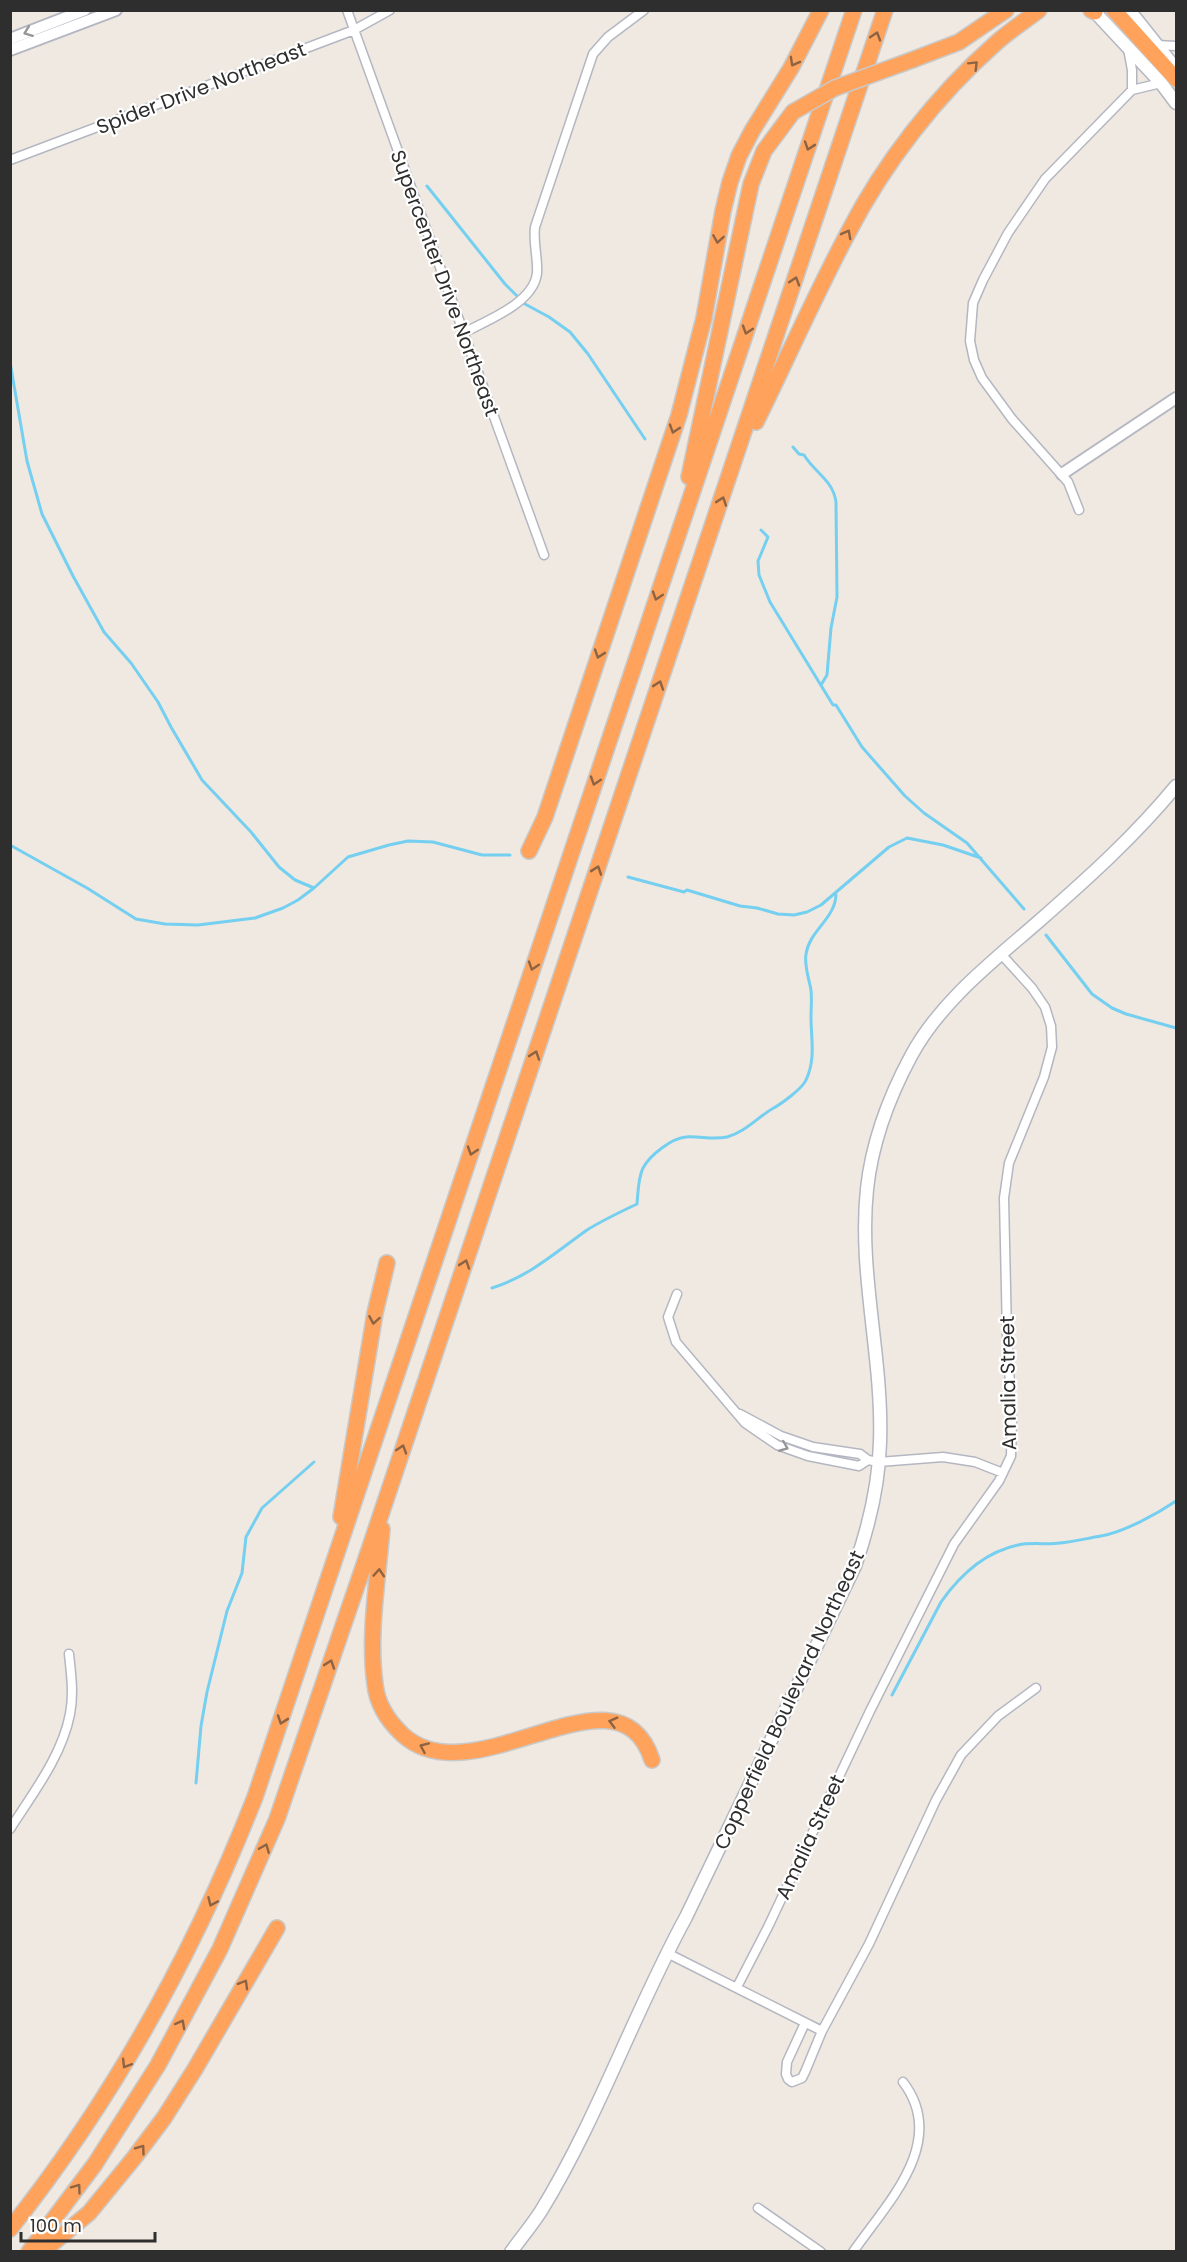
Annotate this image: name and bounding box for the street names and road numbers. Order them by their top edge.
street label: Spider Drive Northeast [92,35,310,141]
street label: Supercenter Drive Northeast [384,146,506,420]
street label: Amalia Street [993,1315,1023,1451]
street label: Copperfield Boulevard Northeast [707,1546,871,1854]
street label: Amalia Street [769,1770,851,1904]

